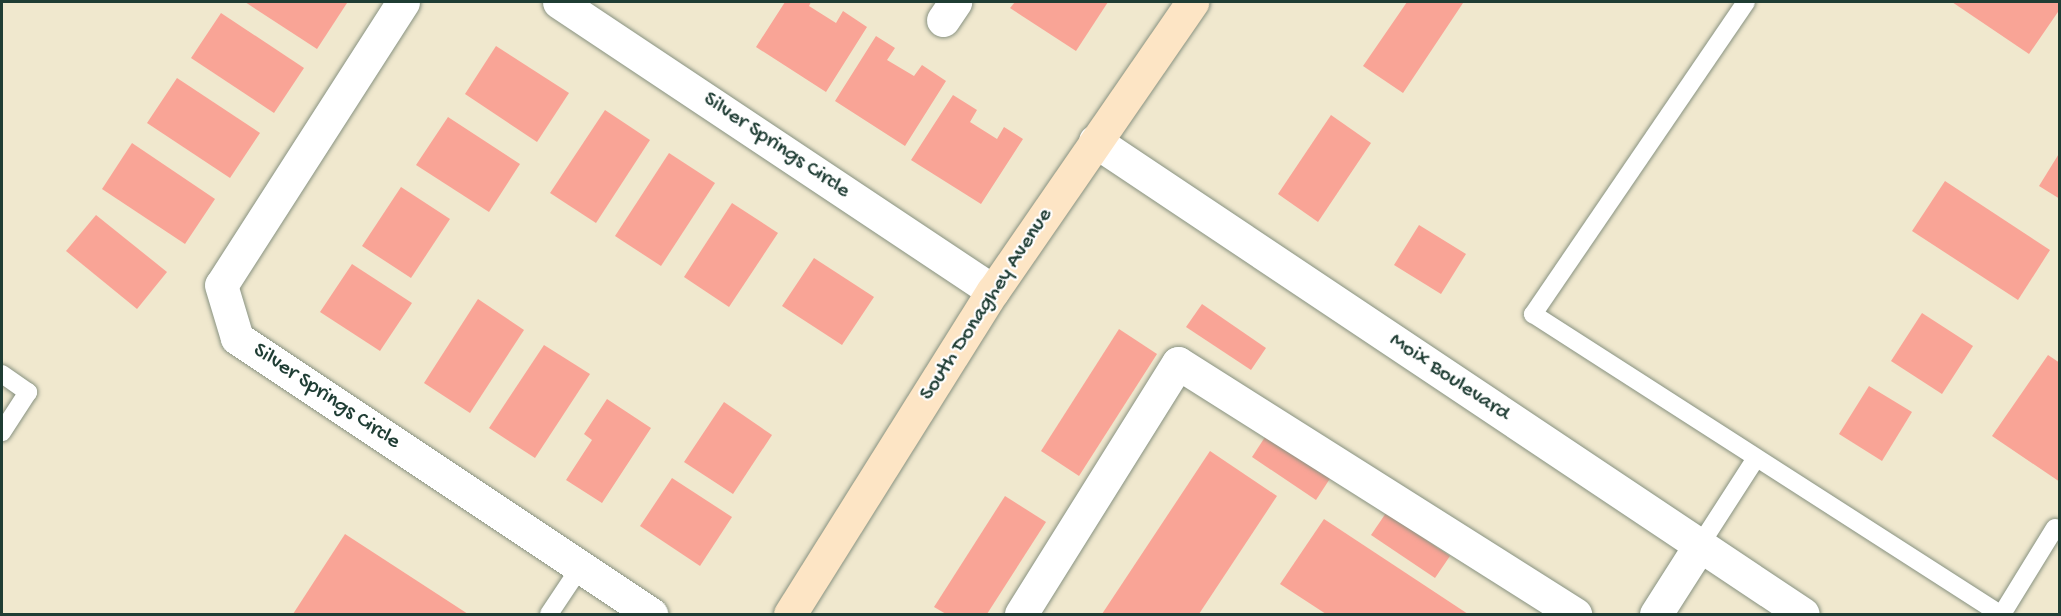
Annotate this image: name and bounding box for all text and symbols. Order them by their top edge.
street label: Silver Springs Circle [697,87,855,205]
street label: South Donaghey Avenue [915,204,1059,406]
street label: Moix Boulevard [1384,328,1514,428]
street label: Silver Springs Circle [247,338,405,456]

